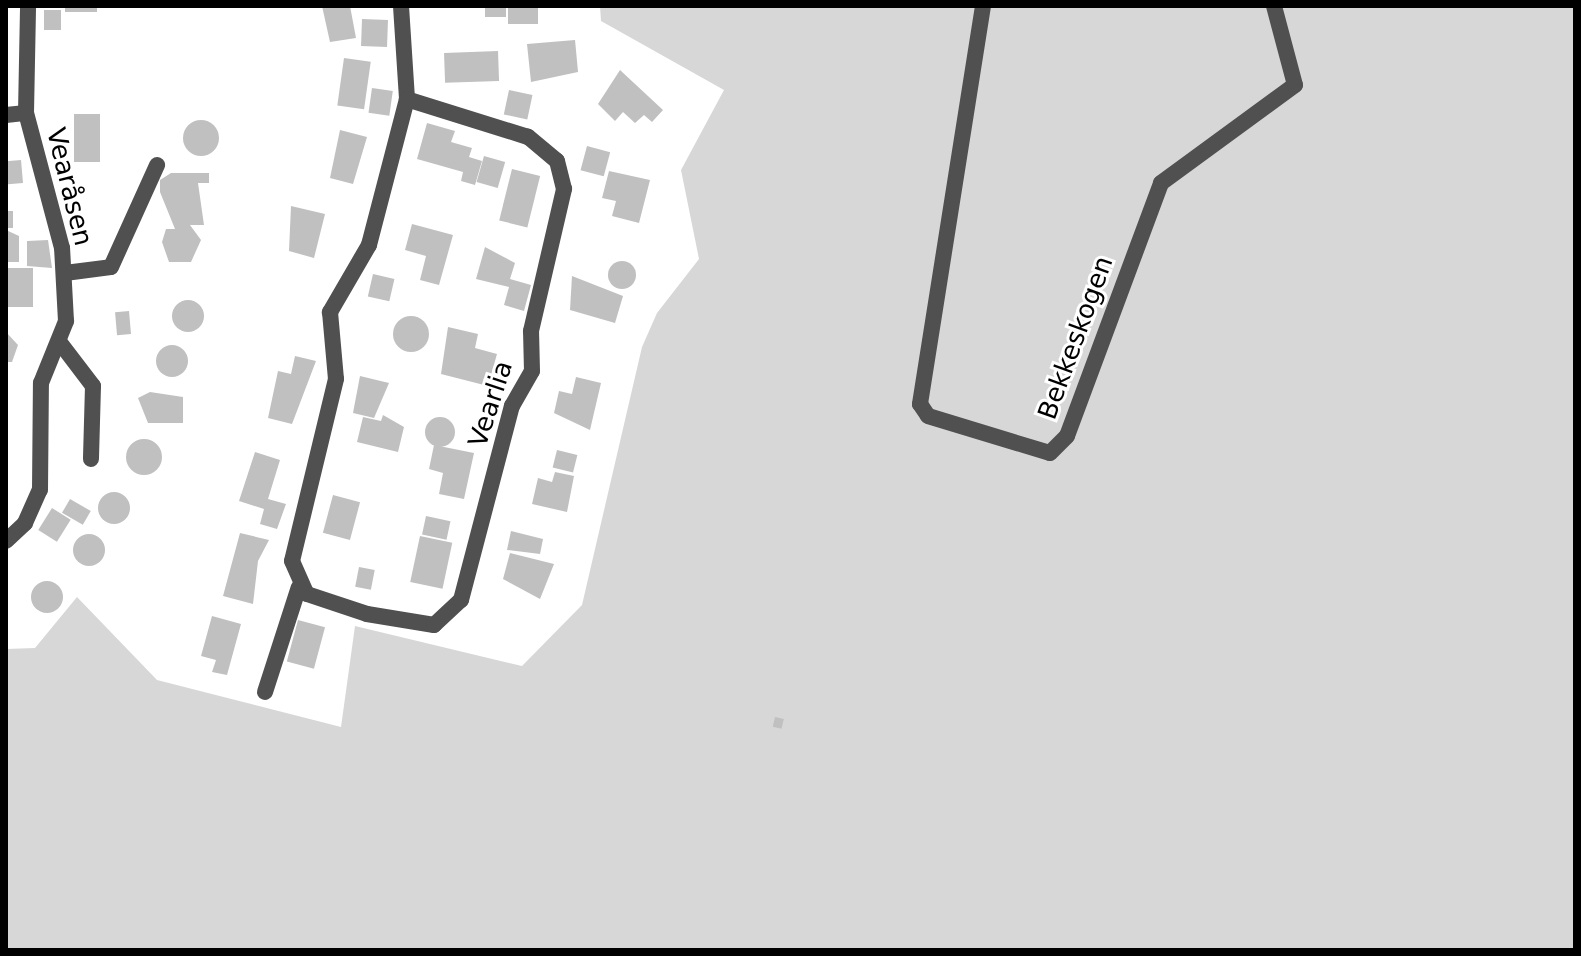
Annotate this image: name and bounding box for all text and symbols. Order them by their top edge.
street label: Vearåsen [39,125,99,249]
street label: Bekkeskogen [1032,252,1120,424]
street label: Vearlia [462,357,520,451]

